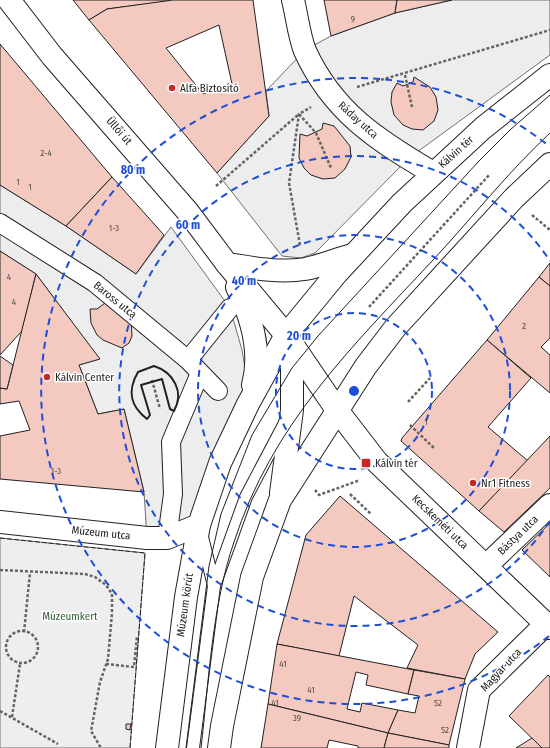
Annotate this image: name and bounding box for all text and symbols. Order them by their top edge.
house number: 9 [351,14,355,24]
place label: Alfa Biztosító [180,82,239,95]
marker: Alfa Biztosító [167,83,177,93]
street label: Ráday utca [335,99,381,141]
street label: Üllői út [103,114,135,148]
street label: Kálvin tér [436,133,476,171]
house number: 2-4 [40,148,52,158]
text: 80 m [121,163,145,177]
house number: 1 [16,177,20,187]
house number: 1 [28,182,32,192]
text: 60 m [176,218,200,232]
house number: 1-3 [109,223,119,233]
house number: 4 [7,272,12,282]
text: 40 m [232,274,256,288]
street label: Baross utca [91,279,139,321]
house number: 4 [12,297,17,307]
house number: 2 [522,321,526,331]
text: 20 m [286,329,311,343]
place label: Kálvin Center [55,371,114,384]
marker: Kálvin Center [42,372,52,382]
centre of rings [347,384,361,398]
house number: 1 [424,417,428,427]
marker: Kálvin tér [360,457,372,469]
place label: Kálvin tér [375,457,418,470]
house number: 1-3 [51,466,61,476]
place label: Nr1 Fitness [481,477,530,490]
marker: Nr1 Fitness [468,478,478,488]
street label: Kecskeméti utca [409,492,471,552]
street label: Bástya utca [495,512,541,558]
street label: Múzeum utca [71,523,131,543]
street label: Múzeum körút [174,572,196,638]
park label: Múzeumkert [42,610,98,623]
street label: Magyar utca [478,646,524,694]
house number: 41 [279,659,287,669]
house number: 41 [307,685,315,695]
house number: 41 [271,698,279,708]
house number: 52 [434,698,442,708]
house number: 39 [293,713,301,723]
house number: 52 [441,725,449,735]

